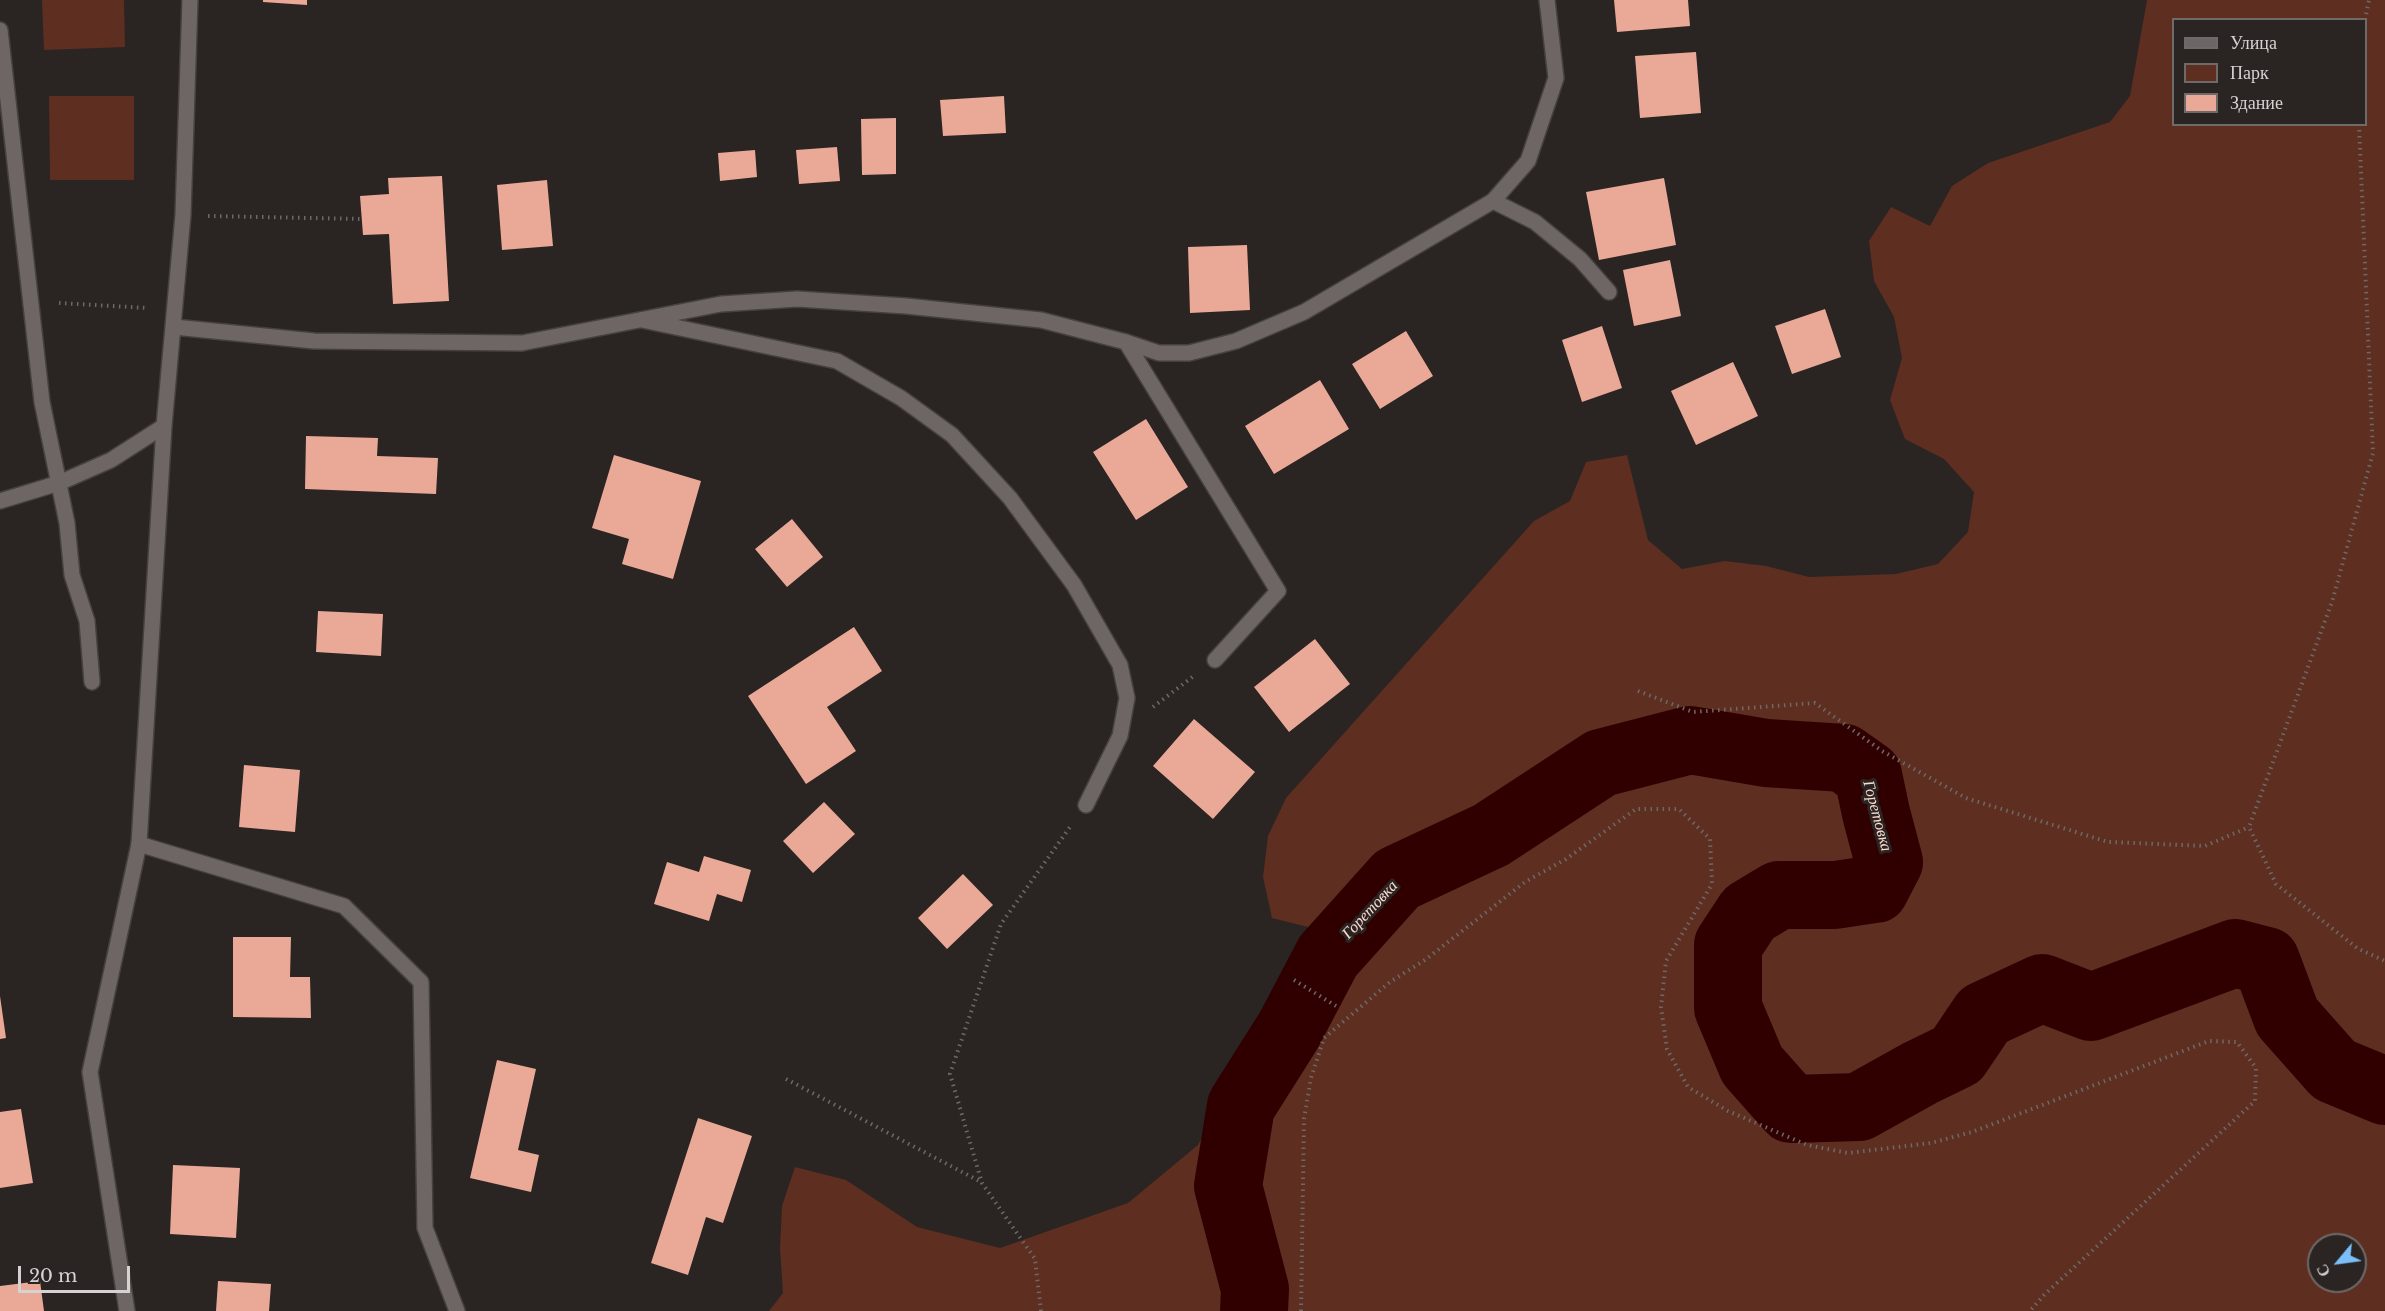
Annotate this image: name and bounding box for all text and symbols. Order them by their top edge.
legend [2172,18,2367,126]
text: Улица [2230,32,2277,54]
text: Парк [2230,62,2269,84]
text: Здание [2230,92,2283,114]
water label: Горетовка [1858,778,1896,854]
water label: Горетовка [1338,877,1402,943]
north arrow [2307,1233,2367,1293]
scale bar [21,1254,134,1292]
text: С [2311,1261,2335,1281]
text: 20 m [29,1265,77,1287]

